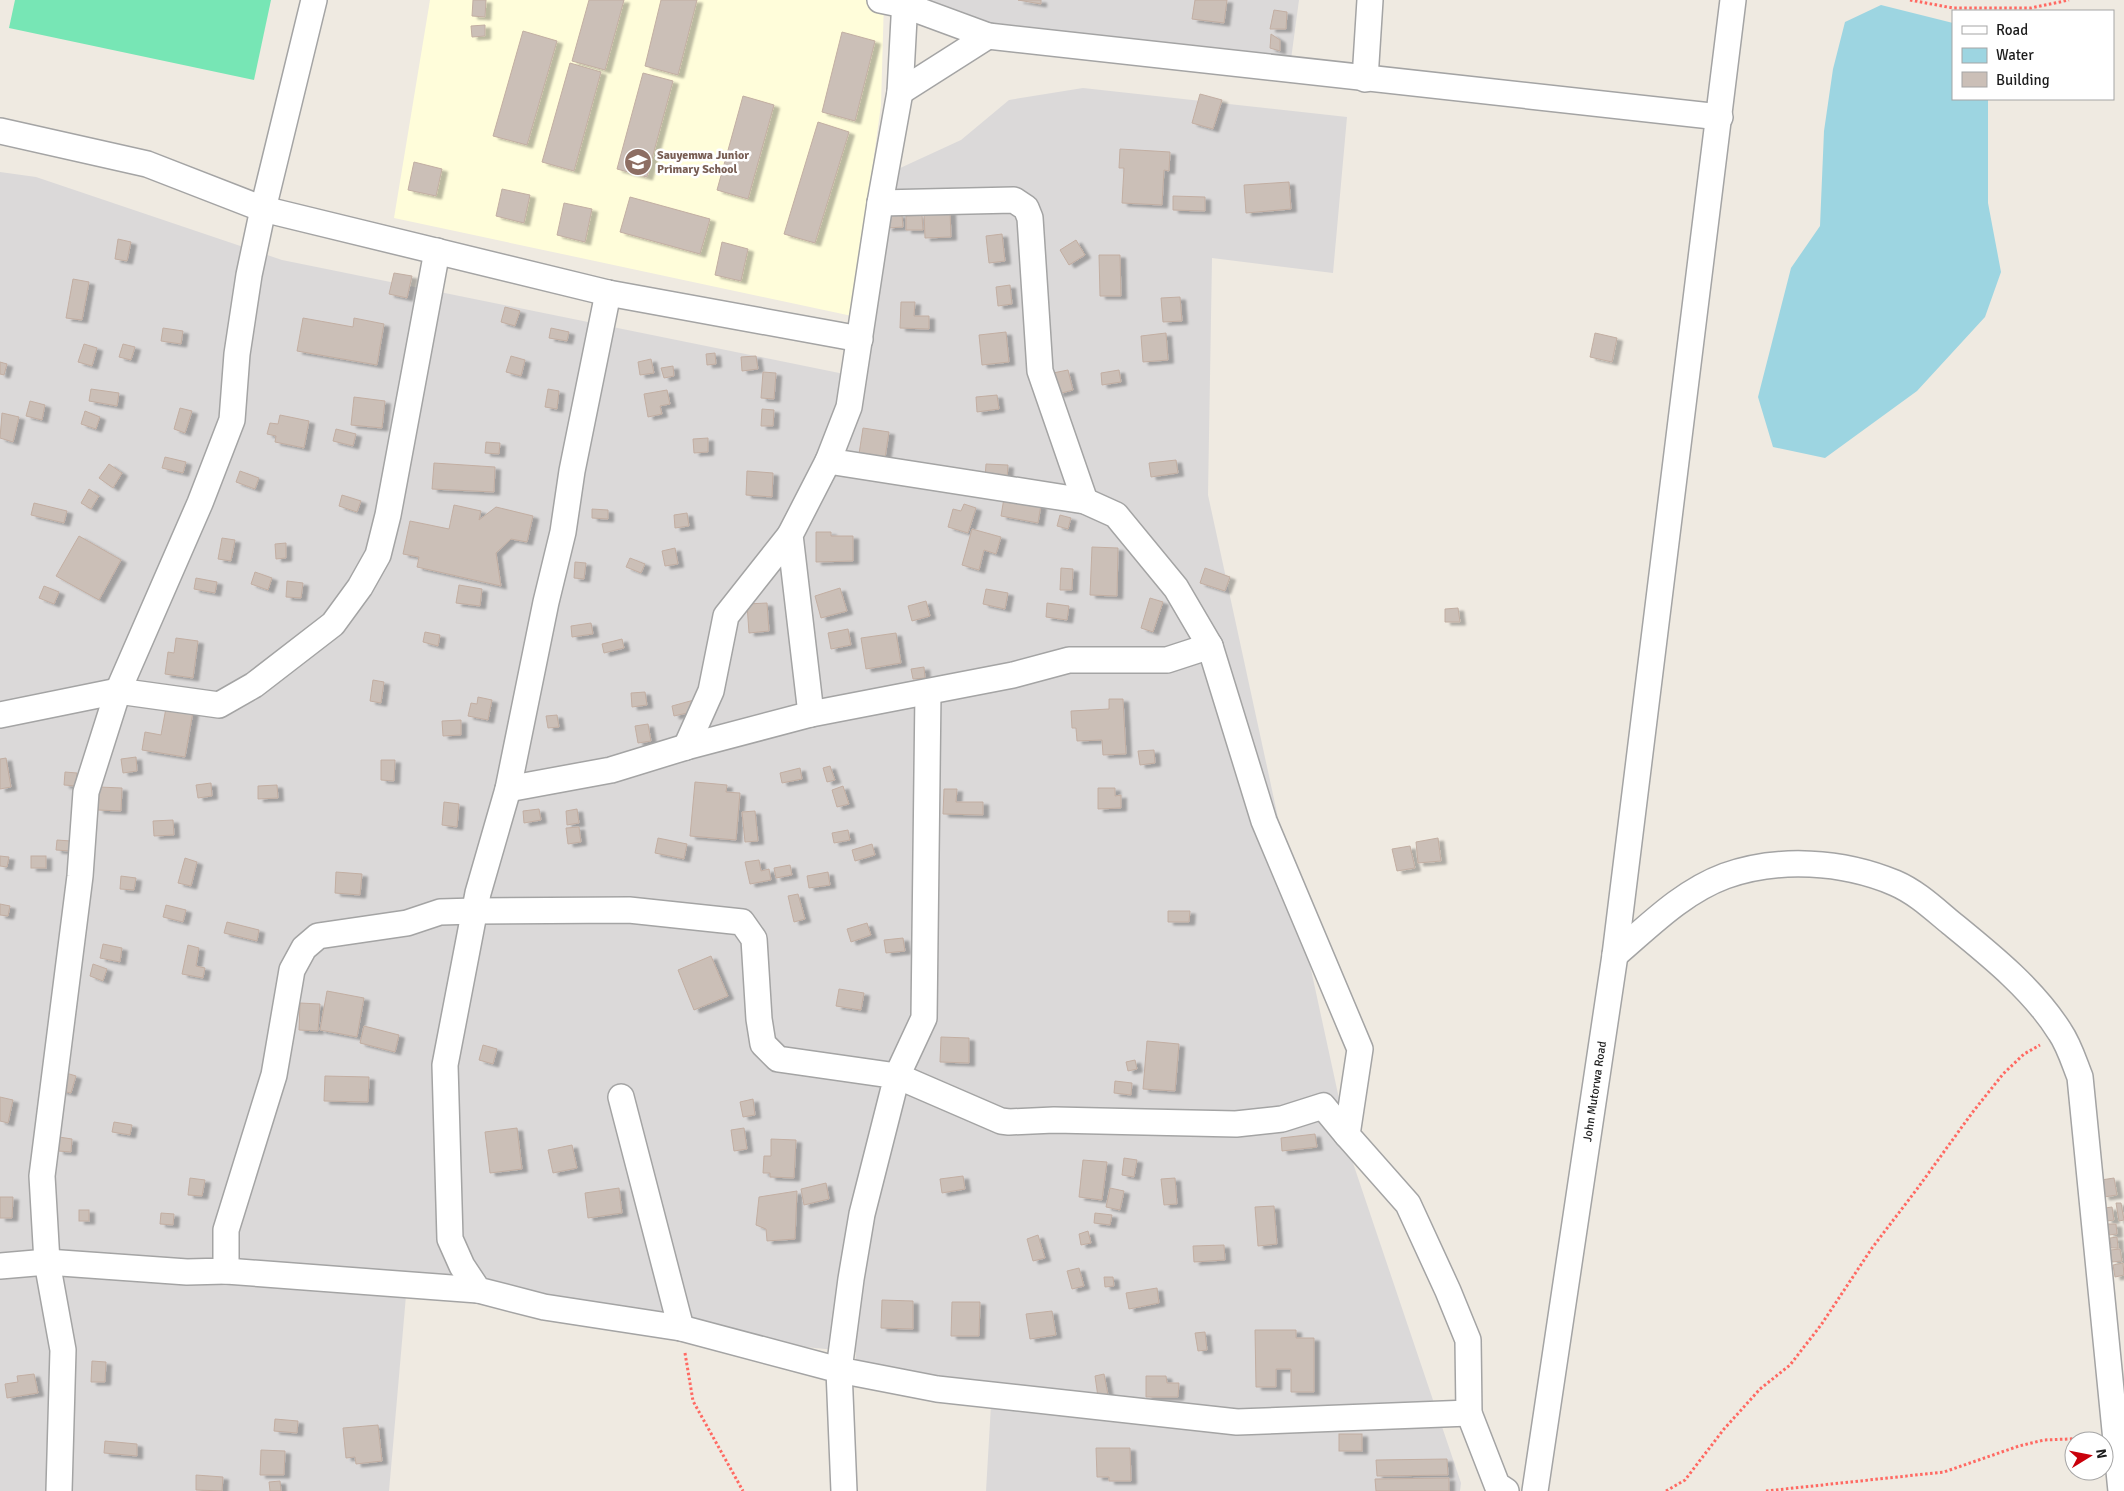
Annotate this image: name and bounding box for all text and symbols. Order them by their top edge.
legend [1952,10,2114,100]
text: Road [1996,21,2028,39]
text: Water [1996,46,2034,64]
text: Building [1996,71,2050,89]
school or university icon: Sauyemwa Junior Primary School [623,147,653,177]
place label: Sauyemwa Junior Primary School [657,148,749,177]
street label: John Mutorwa Road [1580,1040,1610,1143]
north arrow [2064,1431,2114,1481]
text: N [2092,1448,2111,1460]

